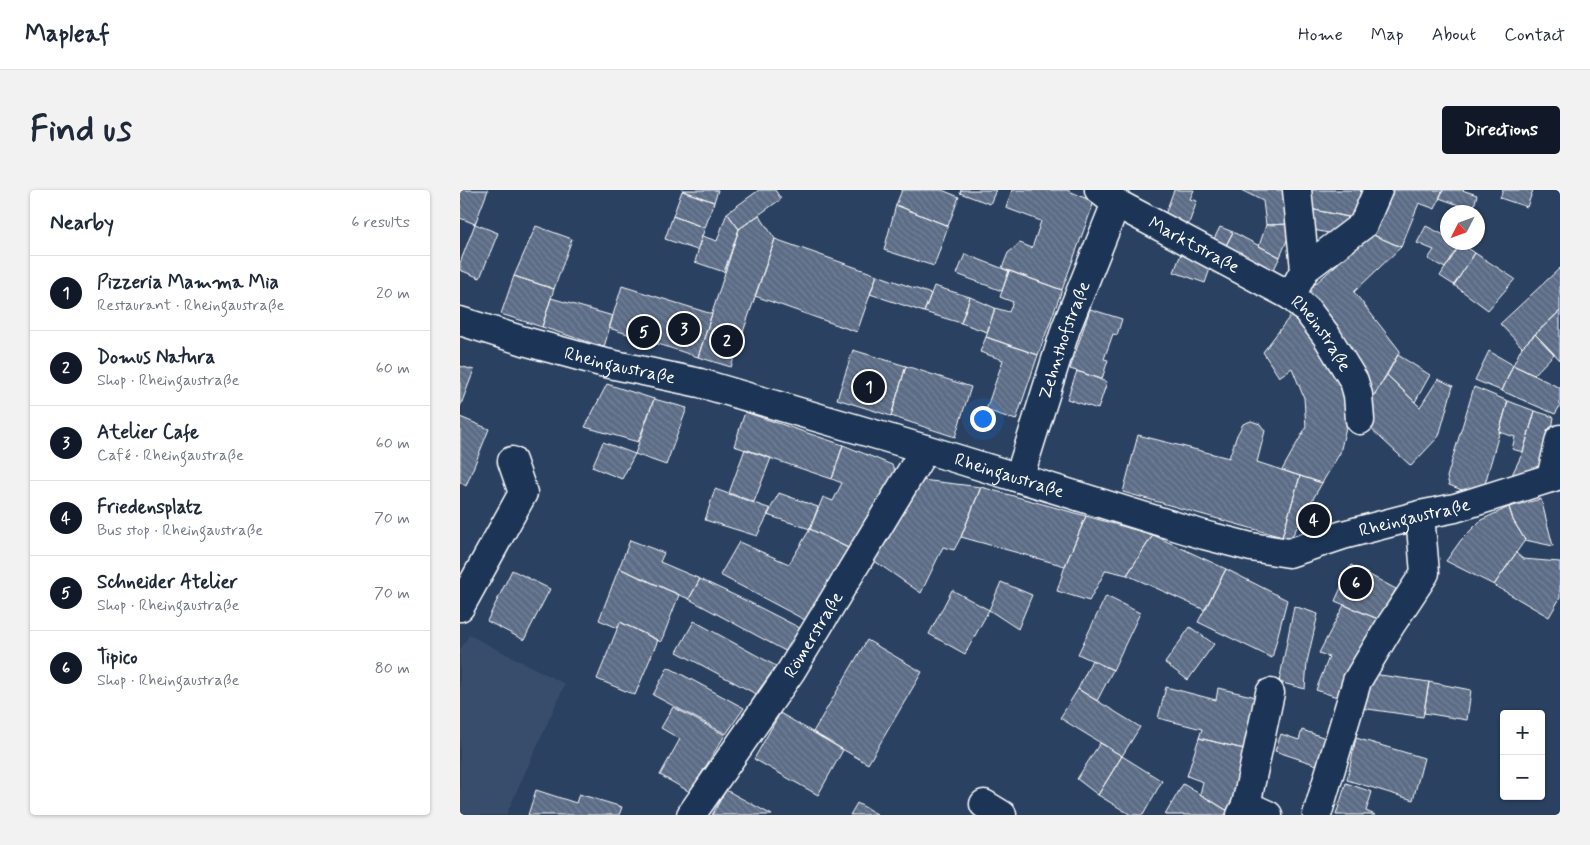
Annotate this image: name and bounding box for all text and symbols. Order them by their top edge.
text: Mapleaf [25,19,110,50]
text: Home [1298,23,1343,47]
text: Map [1371,23,1404,47]
text: About [1432,23,1476,47]
text: Contact [1504,23,1565,47]
button: Directions [1442,106,1560,154]
text: Find us [30,107,132,153]
north arrow [1440,205,1485,250]
text: Nearby [50,209,114,237]
street label: Marktstraße [1144,211,1244,280]
text: 6 results [351,212,410,233]
text: Pizzeria Mamma Mia [97,270,279,295]
street label: Zehnthofstraße [1033,278,1097,403]
text: 1 [62,283,70,304]
text: 20 m [376,283,410,304]
street label: Rheinstraße [1285,290,1357,376]
text: Restaurant · Rheingaustraße [97,295,284,316]
pin: 3 [668,310,700,348]
pin: 5 [628,313,660,351]
pin: 2 [711,322,743,360]
street label: Rheingaustraße [561,341,678,390]
text: Domus Natura [97,345,215,370]
text: 2 [62,358,70,379]
text: 60 m [376,358,410,379]
pin: 1 [853,368,885,406]
text: Shop · Rheingaustraße [97,370,239,391]
your location [970,406,996,432]
text: Atelier Cafe [97,420,199,445]
text: 3 [62,433,70,454]
text: 60 m [376,433,410,454]
text: Café · Rheingaustraße [97,445,244,466]
street label: Rheingaustraße [951,448,1067,504]
street label: Rheingaustraße [1357,493,1473,543]
text: Friedensplatz [97,495,202,520]
pin: 4 [1298,501,1330,539]
text: 4 [61,508,71,529]
text: 70 m [374,508,410,529]
text: Bus stop · Rheingaustraße [97,520,263,541]
pin: 6 [1340,564,1372,602]
text: Schneider Atelier [97,570,238,595]
text: 5 [61,583,71,604]
text: 70 m [374,583,410,604]
street label: Römerstraße [779,587,849,683]
text: Shop · Rheingaustraße [97,595,239,616]
text: Tipico [97,645,138,670]
text: 6 [62,658,70,679]
text: 80 m [375,658,410,679]
text: Shop · Rheingaustraße [97,670,239,691]
map controls [1500,710,1545,800]
button: + [1500,710,1545,755]
button: − [1500,755,1545,800]

